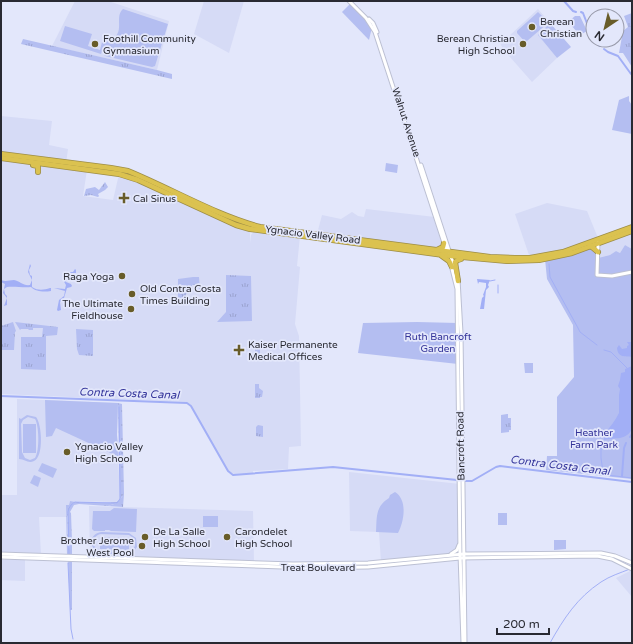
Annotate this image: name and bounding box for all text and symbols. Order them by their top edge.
north arrow [585,8,625,48]
place label: Berean Christian [540,16,582,40]
marker: Berean Christian [527,22,537,32]
text: N [592,28,607,44]
place label: Foothill Community Gymnasium [103,33,196,57]
place label: Berean Christian High School [437,33,515,57]
marker: Foothill Community Gymnasium [90,39,100,49]
marker: Berean Christian High School [518,39,528,49]
street label: Walnut Avenue [389,86,423,159]
marker: Cal Sinus [118,192,130,204]
place label: Cal Sinus [133,193,176,205]
street label: Ygnacio Valley Road [265,223,361,247]
place label: Raga Yoga [63,271,114,283]
marker: Raga Yoga [117,271,127,281]
place label: Old Contra Costa Times Building [140,283,221,307]
marker: Old Contra Costa Times Building [127,289,137,299]
place label: The Ultimate Fieldhouse [62,298,123,322]
marker: The Ultimate Fieldhouse [126,304,136,314]
park label: Ruth Bancroft Garden [405,331,472,355]
place label: Kaiser Permanente Medical Offices [248,339,338,363]
marker: Kaiser Permanente Medical Offices [233,344,245,356]
water label: Contra Costa Canal [79,385,181,402]
street label: Bancroft Road [454,411,468,481]
park label: Heather Farm Park [570,427,618,451]
place label: Ygnacio Valley High School [75,441,144,465]
marker: Ygnacio Valley High School [62,447,72,457]
water label: Contra Costa Canal [509,453,612,478]
place label: De La Salle High School [153,526,210,550]
place label: Carondelet High School [235,526,292,550]
marker: De La Salle High School [140,532,150,542]
marker: Carondelet High School [222,532,232,542]
place label: Brother Jerome West Pool [61,535,134,559]
marker: Brother Jerome West Pool [137,541,147,551]
street label: Treat Boulevard [281,562,355,574]
scale bar [497,610,549,636]
text: 200 m [503,617,540,631]

